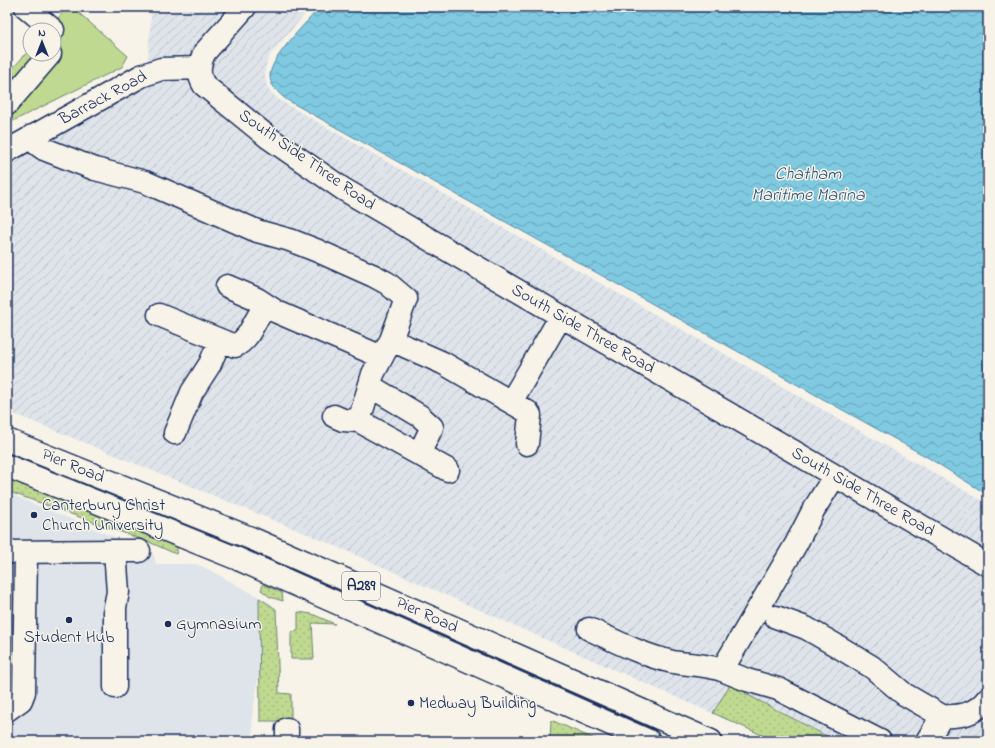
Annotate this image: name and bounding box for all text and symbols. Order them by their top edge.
north arrow [22,22,62,62]
text: N [38,25,46,41]
street label: Barrack Road [54,64,152,132]
street label: South Side Three Road [233,103,381,217]
water label: Chatham Maritime Marina [751,162,865,209]
street label: South Side Three Road [506,278,660,381]
street label: South Side Three Road [786,441,940,544]
street label: Pier Road [38,442,109,490]
place label: Canterbury Christ Church University [42,493,166,539]
marker: Canterbury Christ Church University [29,510,39,520]
road number: A289 [342,572,380,600]
street label: Pier Road [392,590,463,640]
place label: Gymnasium [176,612,261,638]
marker: Student Hub [64,615,74,625]
marker: Gymnasium [163,619,173,629]
place label: Student Hub [24,625,114,650]
place label: Medway Building [419,691,536,718]
marker: Medway Building [406,698,416,708]

